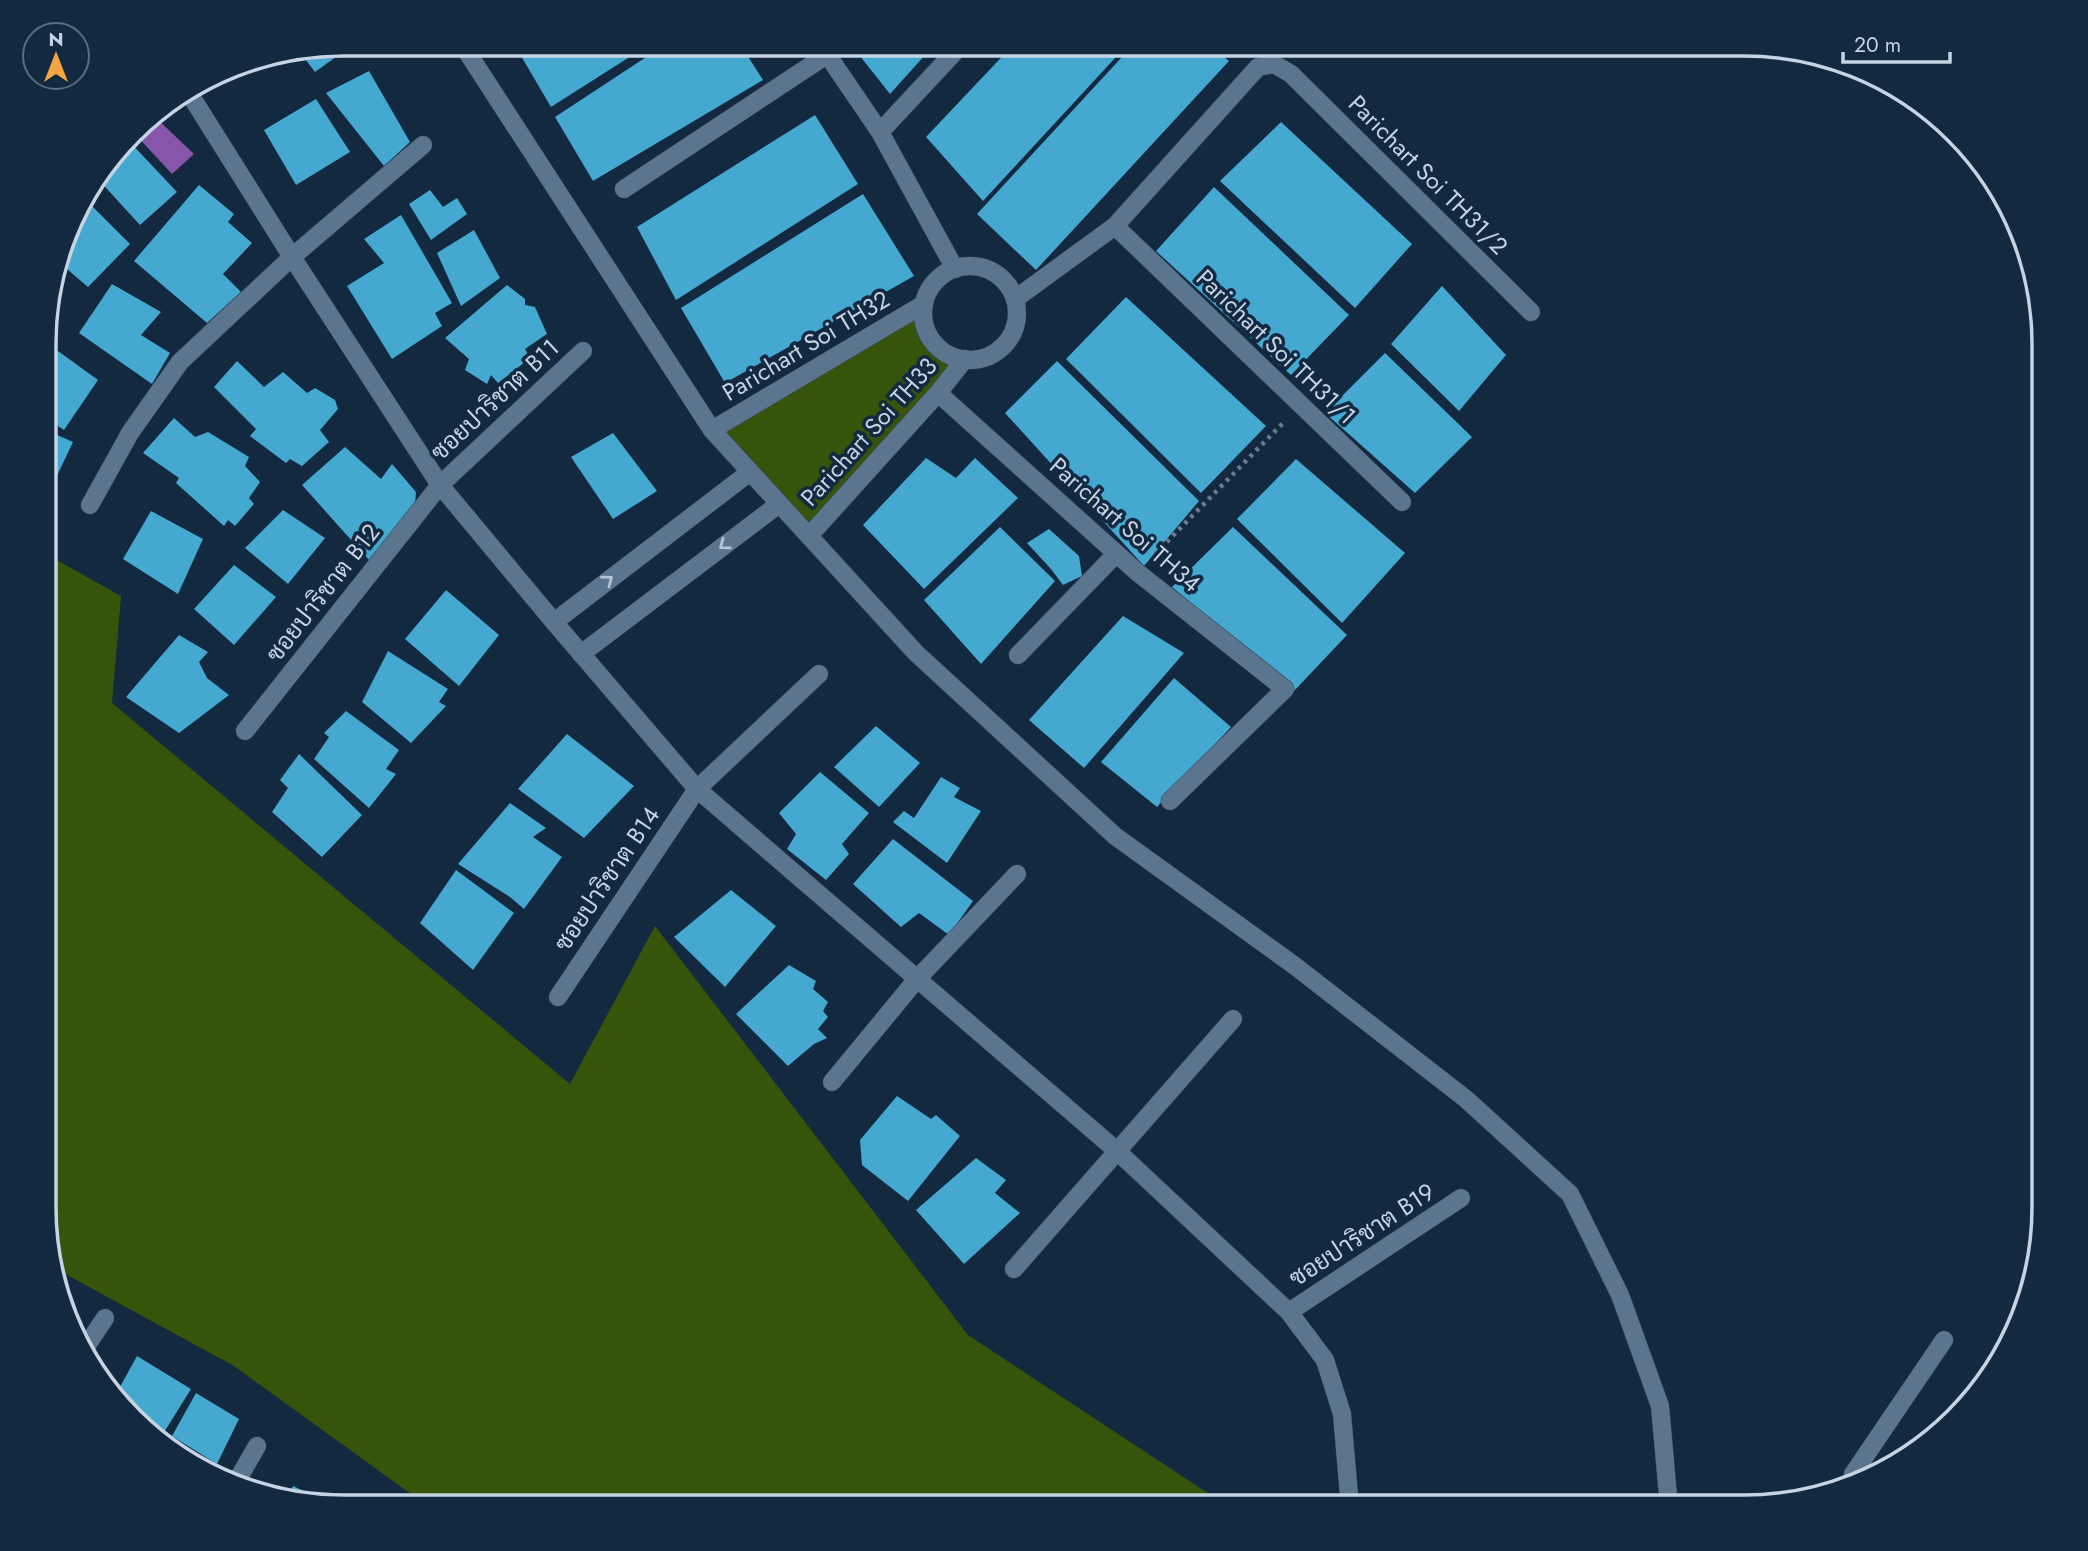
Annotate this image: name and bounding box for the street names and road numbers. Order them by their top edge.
street label: Parichart Soi TH31/2 [1341,87,1516,262]
street label: Parichart Soi TH31/1 [1189,261,1364,432]
street label: Parichart Soi TH32 [715,282,896,410]
street label: ซอยปาริชาต B11 [423,331,567,469]
street label: Parichart Soi TH33 [792,350,945,514]
street label: Parichart Soi TH34 [1042,449,1209,600]
street label: ซอยปาริชาต B12 [257,516,388,669]
street label: ซอยปาริชาต B14 [545,799,668,958]
street label: ซอยปาริชาต B19 [1282,1174,1442,1295]

